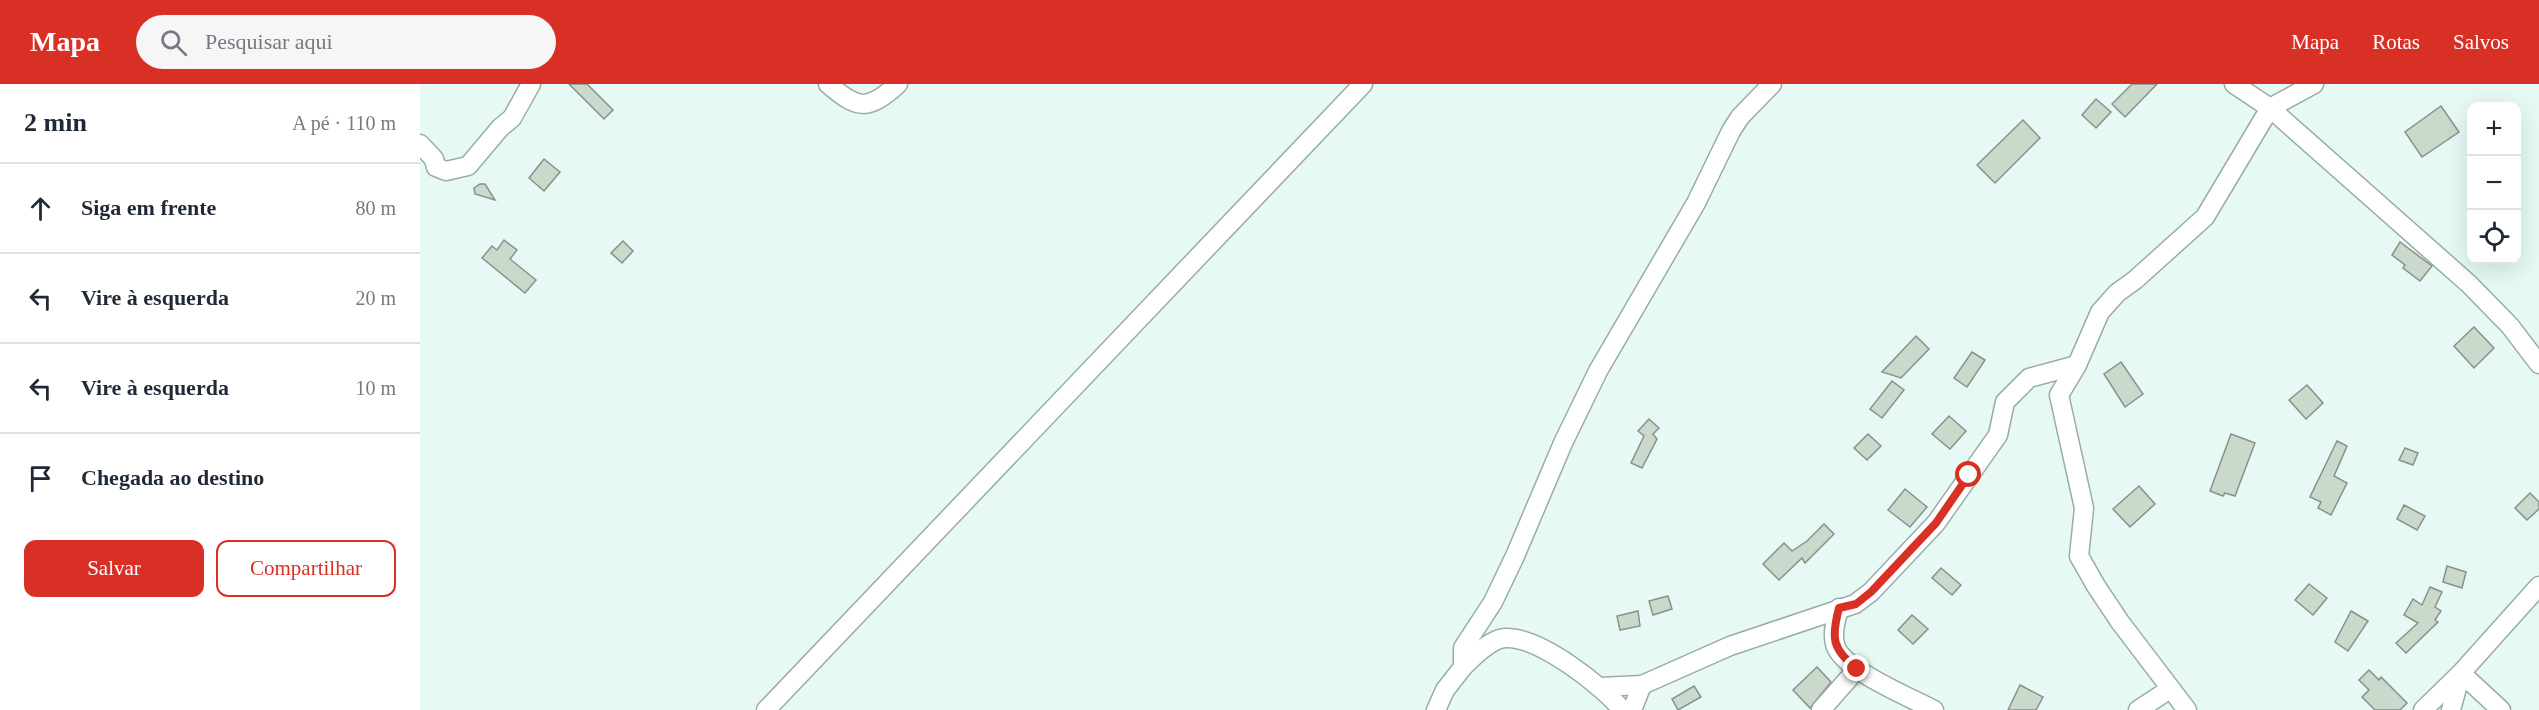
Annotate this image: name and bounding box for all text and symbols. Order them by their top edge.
search box [136,15,556,69]
text: Mapa [30,26,100,57]
icon: search [157,26,190,59]
text: Pesquisar aqui [205,29,333,54]
text: Mapa [2291,30,2339,54]
text: Rotas [2372,30,2420,54]
text: Salvos [2453,30,2509,54]
map controls [2467,102,2521,264]
button: + [2467,102,2521,156]
text: 2 min [24,108,87,137]
text: A pé · 110 m [292,112,396,134]
button: − [2467,156,2521,210]
icon: ahead [24,192,57,225]
text: Siga em frente [81,195,216,220]
text: 80 m [355,197,396,219]
button: locate [2467,210,2521,264]
icon: left [24,282,57,315]
text: Vire à esquerda [81,285,229,310]
text: 20 m [355,287,396,309]
icon: left [24,372,57,405]
text: Vire à esquerda [81,375,229,400]
text: 10 m [355,377,396,399]
route start [1955,461,1981,487]
icon: arrive [24,462,57,495]
text: Chegada ao destino [81,465,264,490]
button: Salvar [24,540,204,597]
button: Compartilhar [216,540,396,597]
route end [1843,655,1869,681]

